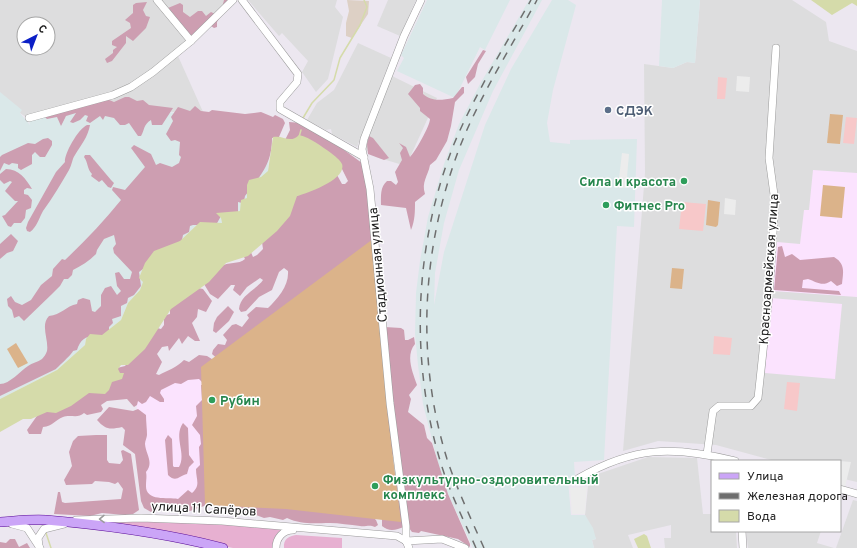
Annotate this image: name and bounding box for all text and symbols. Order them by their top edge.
north arrow [16,16,56,56]
text: С [35,22,49,37]
place label: СДЭК [616,104,653,120]
marker: СДЭК [603,105,613,115]
place label: Сила и красота [579,175,676,191]
marker: Сила и красота [679,176,689,186]
street label: Красноармейская улица [757,193,783,345]
place label: Фитнес Pro [614,199,685,215]
marker: Фитнес Pro [601,200,611,210]
street label: Стадионная улица [366,207,392,323]
place label: Рубин [220,394,260,410]
marker: Рубин [207,395,217,405]
legend [711,460,841,532]
text: Улица [747,469,783,485]
place label: Физкультурно-оздоровительный комплекс [383,473,599,504]
marker: Физкультурно-оздоровительный комплекс [370,481,380,491]
text: Железная дорога [747,489,848,505]
street label: улица 11 Сапёров [151,499,257,521]
text: Вода [747,509,776,525]
one-way arrow [99,515,105,523]

